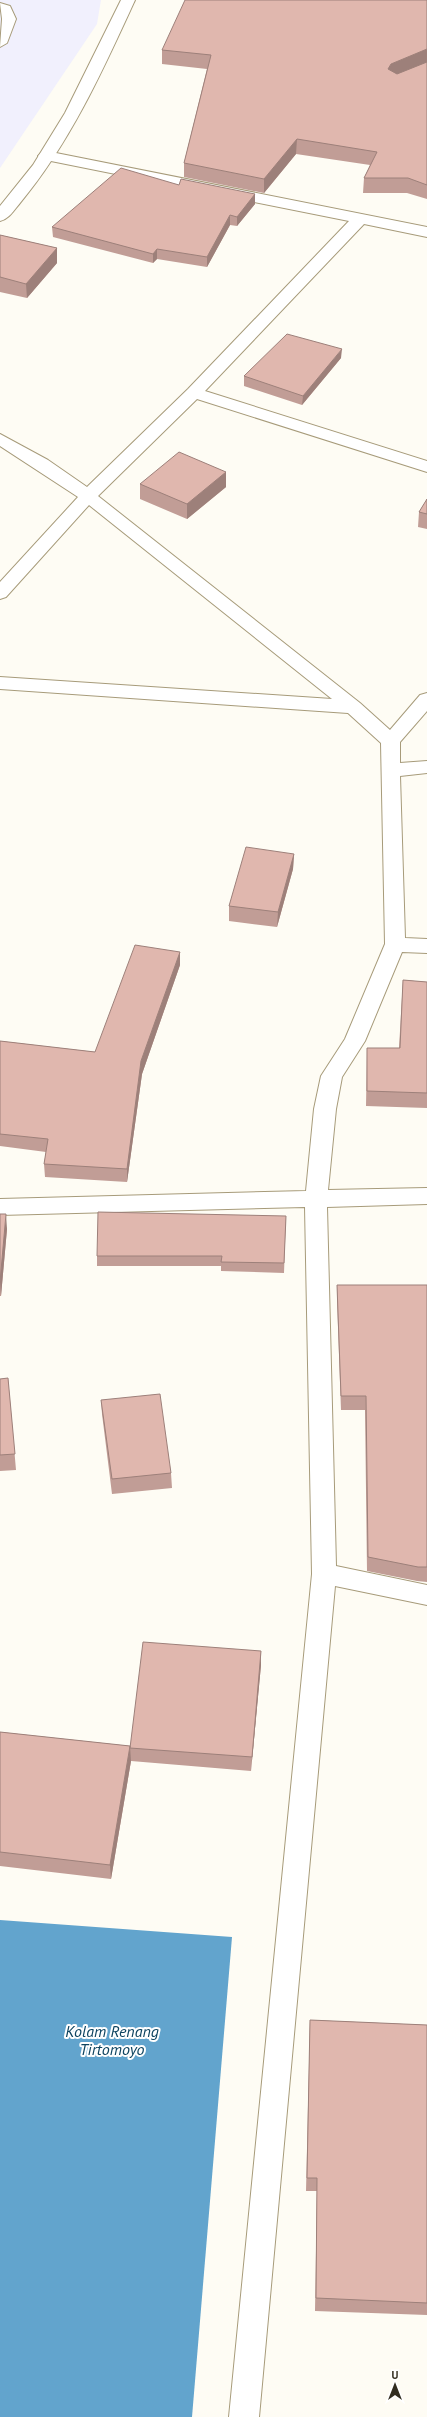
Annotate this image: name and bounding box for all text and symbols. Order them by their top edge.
water label: Kolam Renang Tirtomoyo [65,2021,159,2059]
north arrow [375,2365,415,2405]
text: U [392,2368,399,2382]

